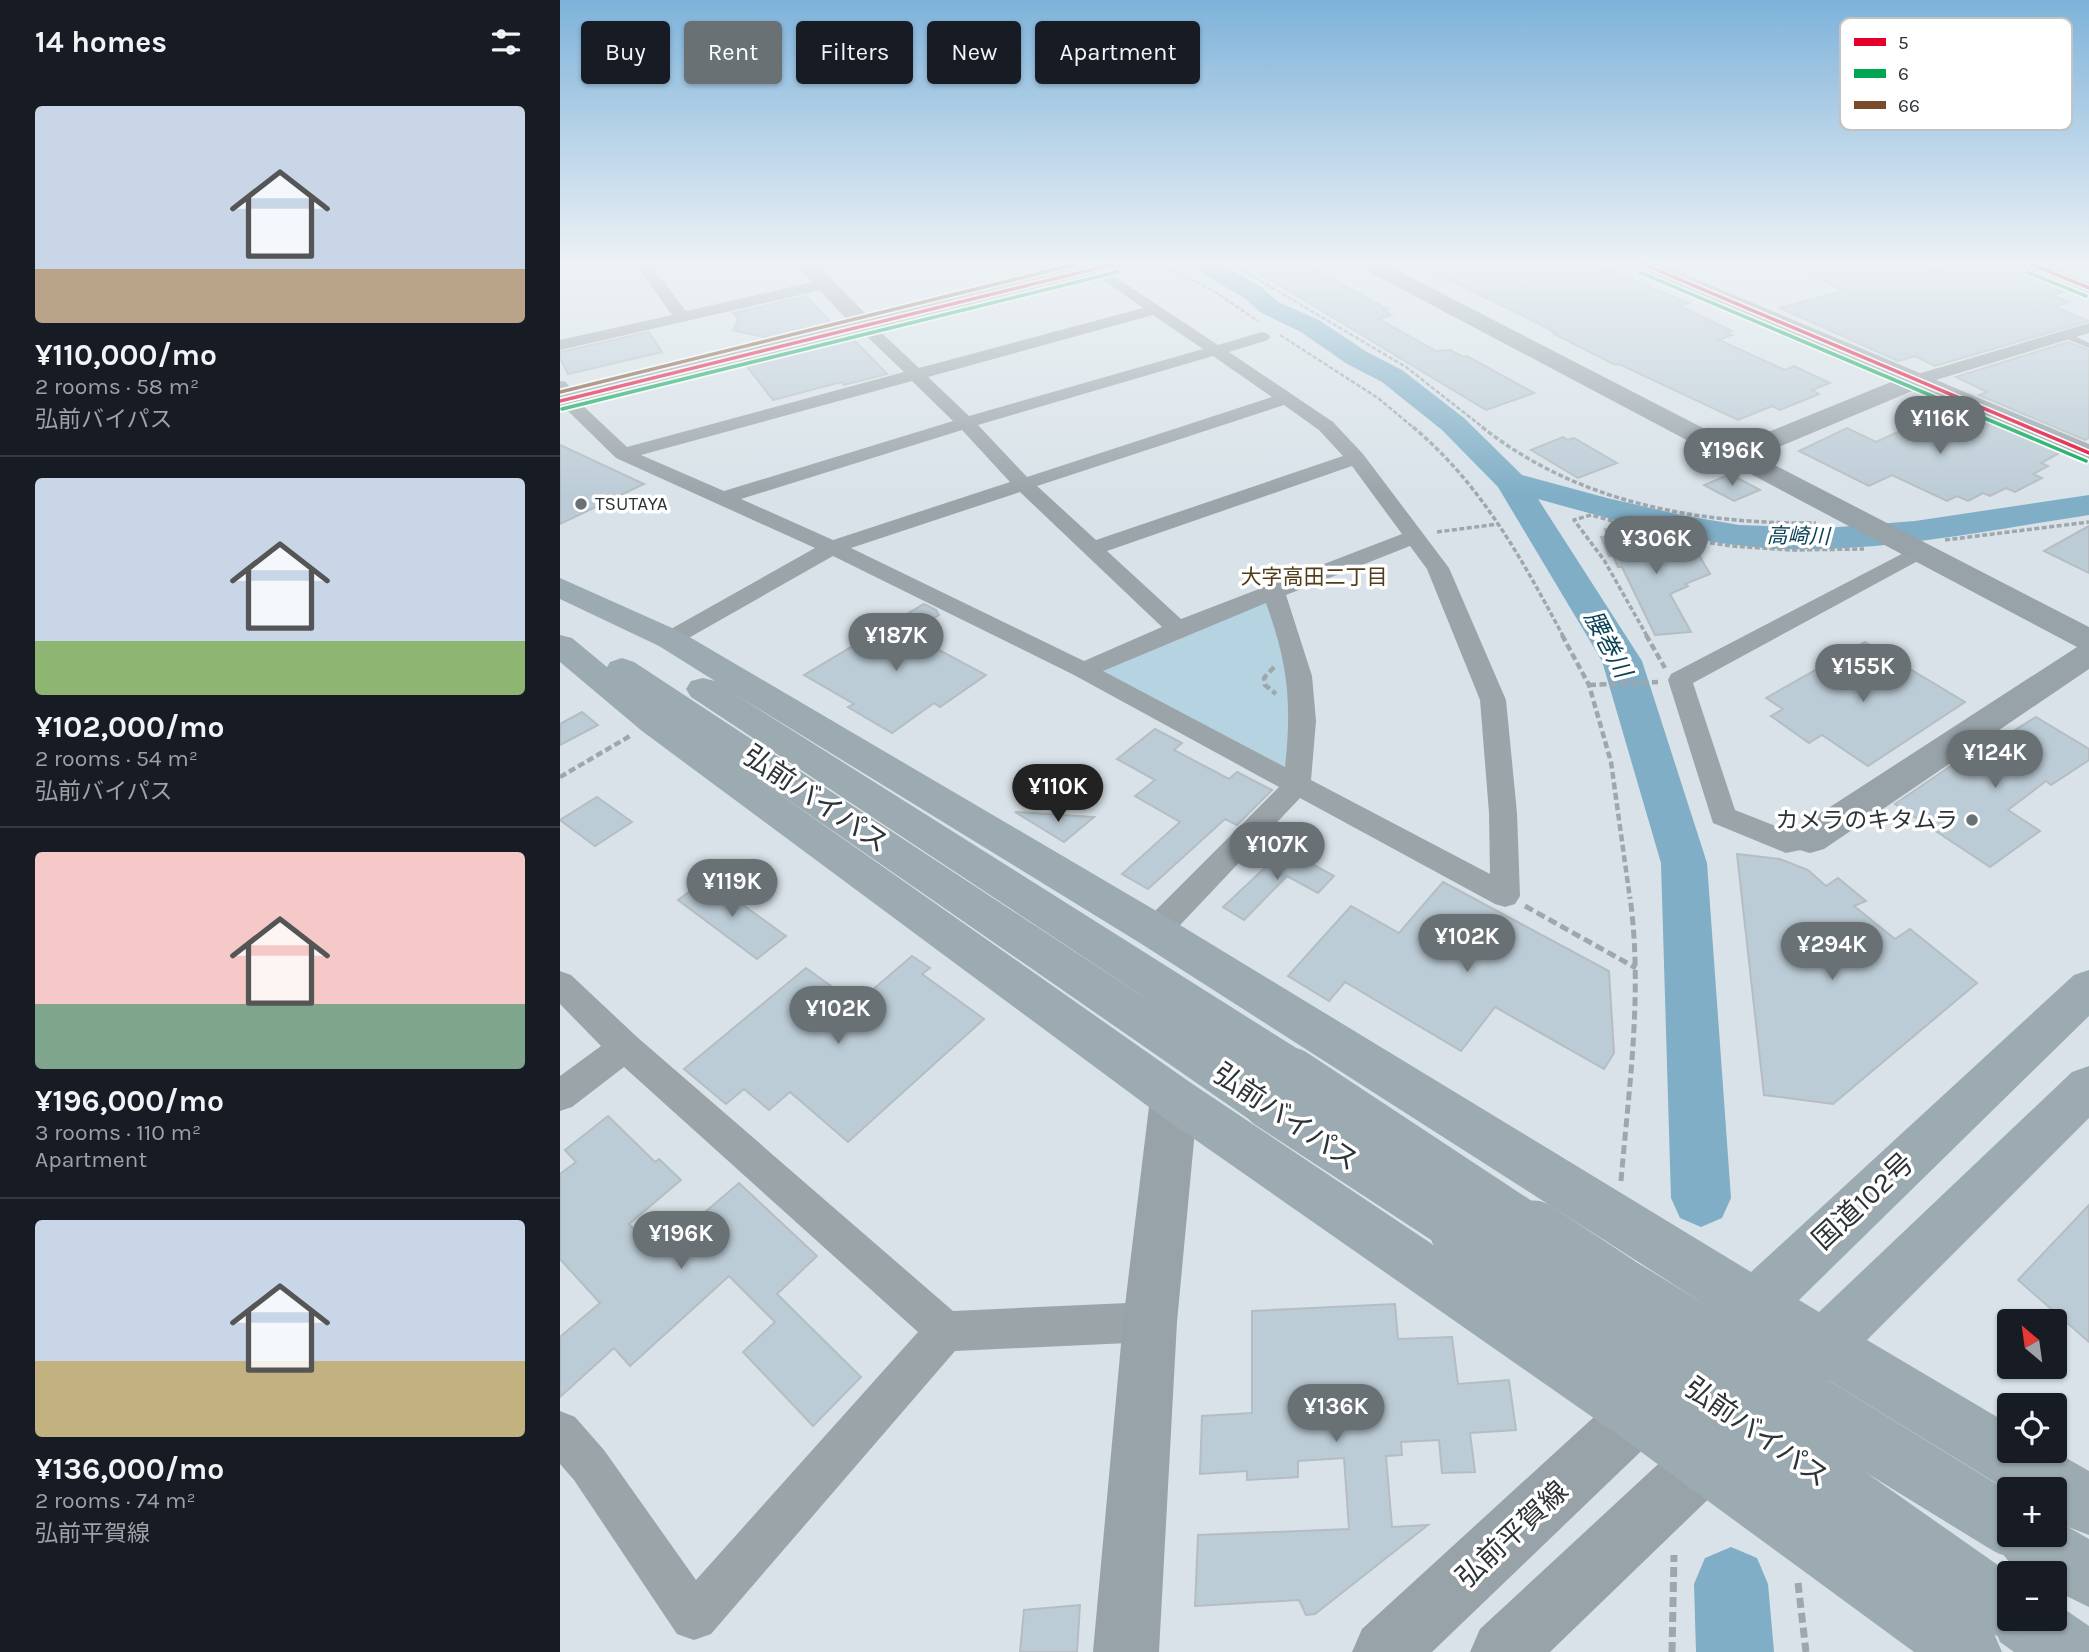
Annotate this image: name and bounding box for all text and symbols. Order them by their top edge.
legend [1840,18,2072,130]
chip: Buy [581,21,670,84]
chip: Rent [684,21,782,84]
chip: Filters [796,21,913,84]
chip: New [927,21,1021,84]
chip: Apartment [1035,21,1200,84]
icon: filters [487,23,525,61]
text: 14 homes [35,24,167,60]
text: 5 [1898,32,1909,54]
text: 6 [1898,63,1909,85]
text: 66 [1898,95,1920,117]
icon: home [217,151,343,277]
text: ¥110,000/mo [35,337,217,373]
text: 2 rooms · 58 m² [35,373,199,400]
pin: ¥116K [1891,396,1989,456]
text: ¥116K [1911,405,1969,432]
text: 弘前バイパス [35,406,173,433]
pin: ¥196K [1683,428,1781,488]
text: ¥196K [1700,437,1764,464]
place label: TSUTAYA [595,493,668,515]
marker: TSUTAYA [573,496,589,512]
pin: ¥306K [1607,516,1705,576]
icon: home [217,523,343,649]
water label: 高崎川 [1766,523,1832,549]
text: ¥306K [1620,525,1692,552]
district label: 大字高田二丁目 [1241,565,1388,589]
water label: 腰巻川 [1579,606,1639,685]
pin: ¥187K [847,614,945,673]
text: ¥187K [864,622,928,649]
pin: ¥155K [1814,644,1912,704]
text: ¥155K [1831,653,1895,680]
text: ¥102,000/mo [35,709,225,745]
pin: ¥124K [1946,730,2044,790]
street label: 弘前バイパス [737,739,895,859]
text: ¥124K [1963,739,2027,766]
text: 2 rooms · 54 m² [35,745,198,772]
pin: ¥110K [1009,764,1107,824]
text: ¥110K [1028,773,1088,800]
text: 弘前バイパス [35,778,173,805]
place label: カメラのキタムラ [1775,807,1958,834]
marker: カメラのキタムラ [1964,812,1980,828]
pin: ¥107K [1228,822,1326,882]
text: ¥107K [1246,831,1308,858]
pin: ¥119K [683,860,781,919]
text: ¥119K [703,868,761,895]
icon: home [217,898,343,1024]
pin: ¥102K [1418,914,1516,974]
pin: ¥294K [1783,922,1881,982]
text: ¥102K [1434,923,1500,950]
text: ¥294K [1797,931,1867,958]
pin: ¥102K [789,986,887,1046]
text: ¥102K [805,995,871,1022]
street label: 弘前バイパス [1207,1057,1365,1177]
text: ¥196,000/mo [35,1083,224,1119]
text: 3 rooms · 110 m² [35,1119,201,1146]
text: Apartment [35,1146,147,1173]
street label: 国道102号 [1806,1146,1920,1256]
pin: ¥196K [632,1212,730,1271]
text: ¥196K [649,1220,713,1247]
icon: home [217,1265,343,1391]
north arrow [1997,1309,2067,1379]
map controls [1997,1309,2067,1631]
street label: 弘前バイパス [1679,1370,1835,1494]
pin: ¥136K [1287,1384,1385,1444]
text: ¥136K [1304,1393,1369,1420]
button: locate [1997,1393,2067,1463]
text: ¥136,000/mo [35,1451,224,1487]
street label: 弘前平賀線 [1450,1474,1574,1594]
button: + [1997,1477,2067,1547]
text: 2 rooms · 74 m² [35,1487,196,1514]
text: 弘前平賀線 [35,1520,150,1547]
button: − [1997,1561,2067,1631]

